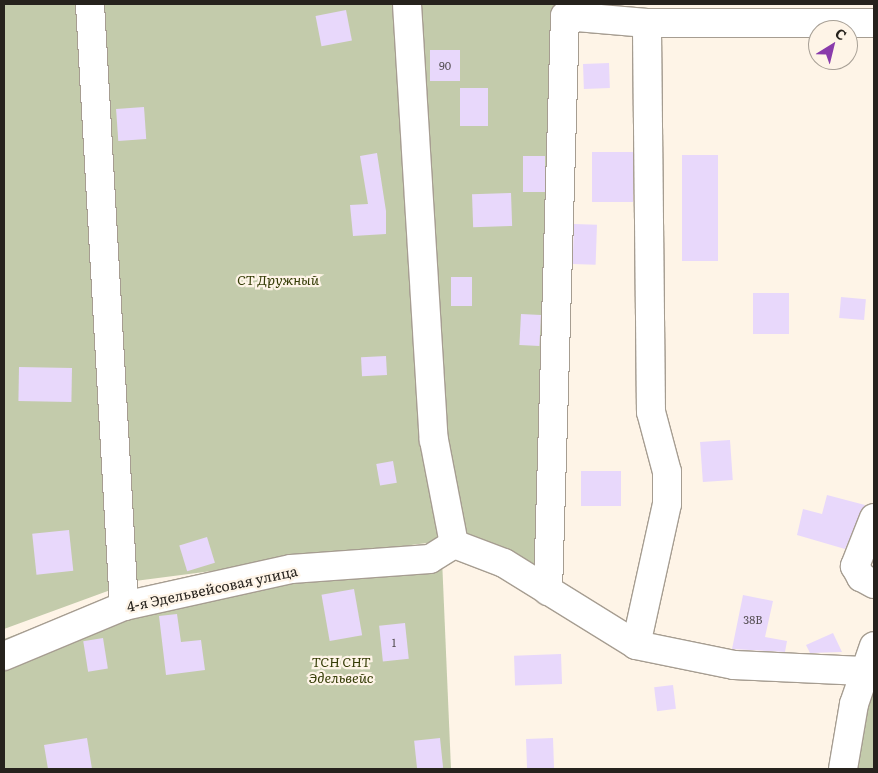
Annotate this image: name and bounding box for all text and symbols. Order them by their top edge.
north arrow [808,20,858,70]
text: С [831,23,851,45]
house number: 90 [439,58,451,72]
park label: СТ Дружный [237,271,319,287]
street label: 4-я Эдельвейсовая улица [125,562,299,614]
house number: 38В [743,612,763,626]
house number: 1 [392,635,396,649]
park label: ТСН СНТ Эдельвейс [308,653,374,686]

